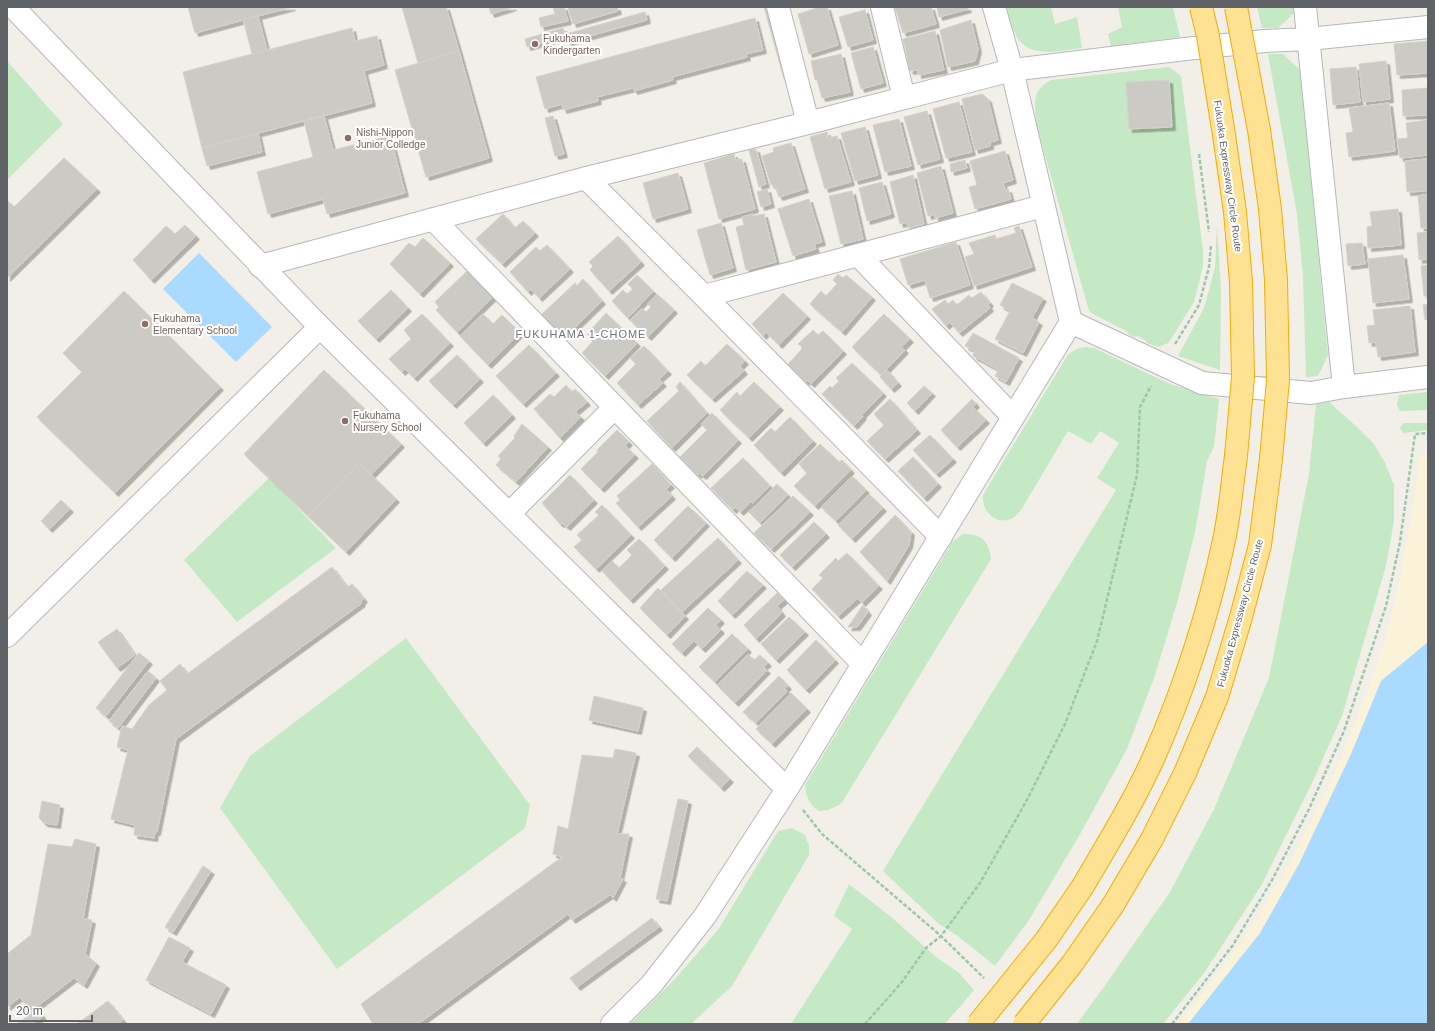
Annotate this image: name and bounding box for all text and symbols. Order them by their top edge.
place label: Fukuhama Kindergarten [543,33,600,56]
marker: Fukuhama Kindergarten [530,39,540,49]
street label: Fukuoka Expressway Circle Route [1212,100,1244,253]
place label: Nishi-Nippon Junior Colledge [356,127,426,150]
marker: Nishi-Nippon Junior Colledge [343,133,353,143]
place label: Fukuhama Elementary School [153,313,237,336]
marker: Fukuhama Elementary School [140,319,150,329]
district label: FUKUHAMA 1-CHOME [516,328,646,340]
place label: Fukuhama Nursery School [353,410,421,433]
marker: Fukuhama Nursery School [340,416,350,426]
street label: Fukuoka Expressway Circle Route [1215,537,1265,688]
scale bar [10,997,92,1023]
text: 20 m [16,1004,43,1018]

